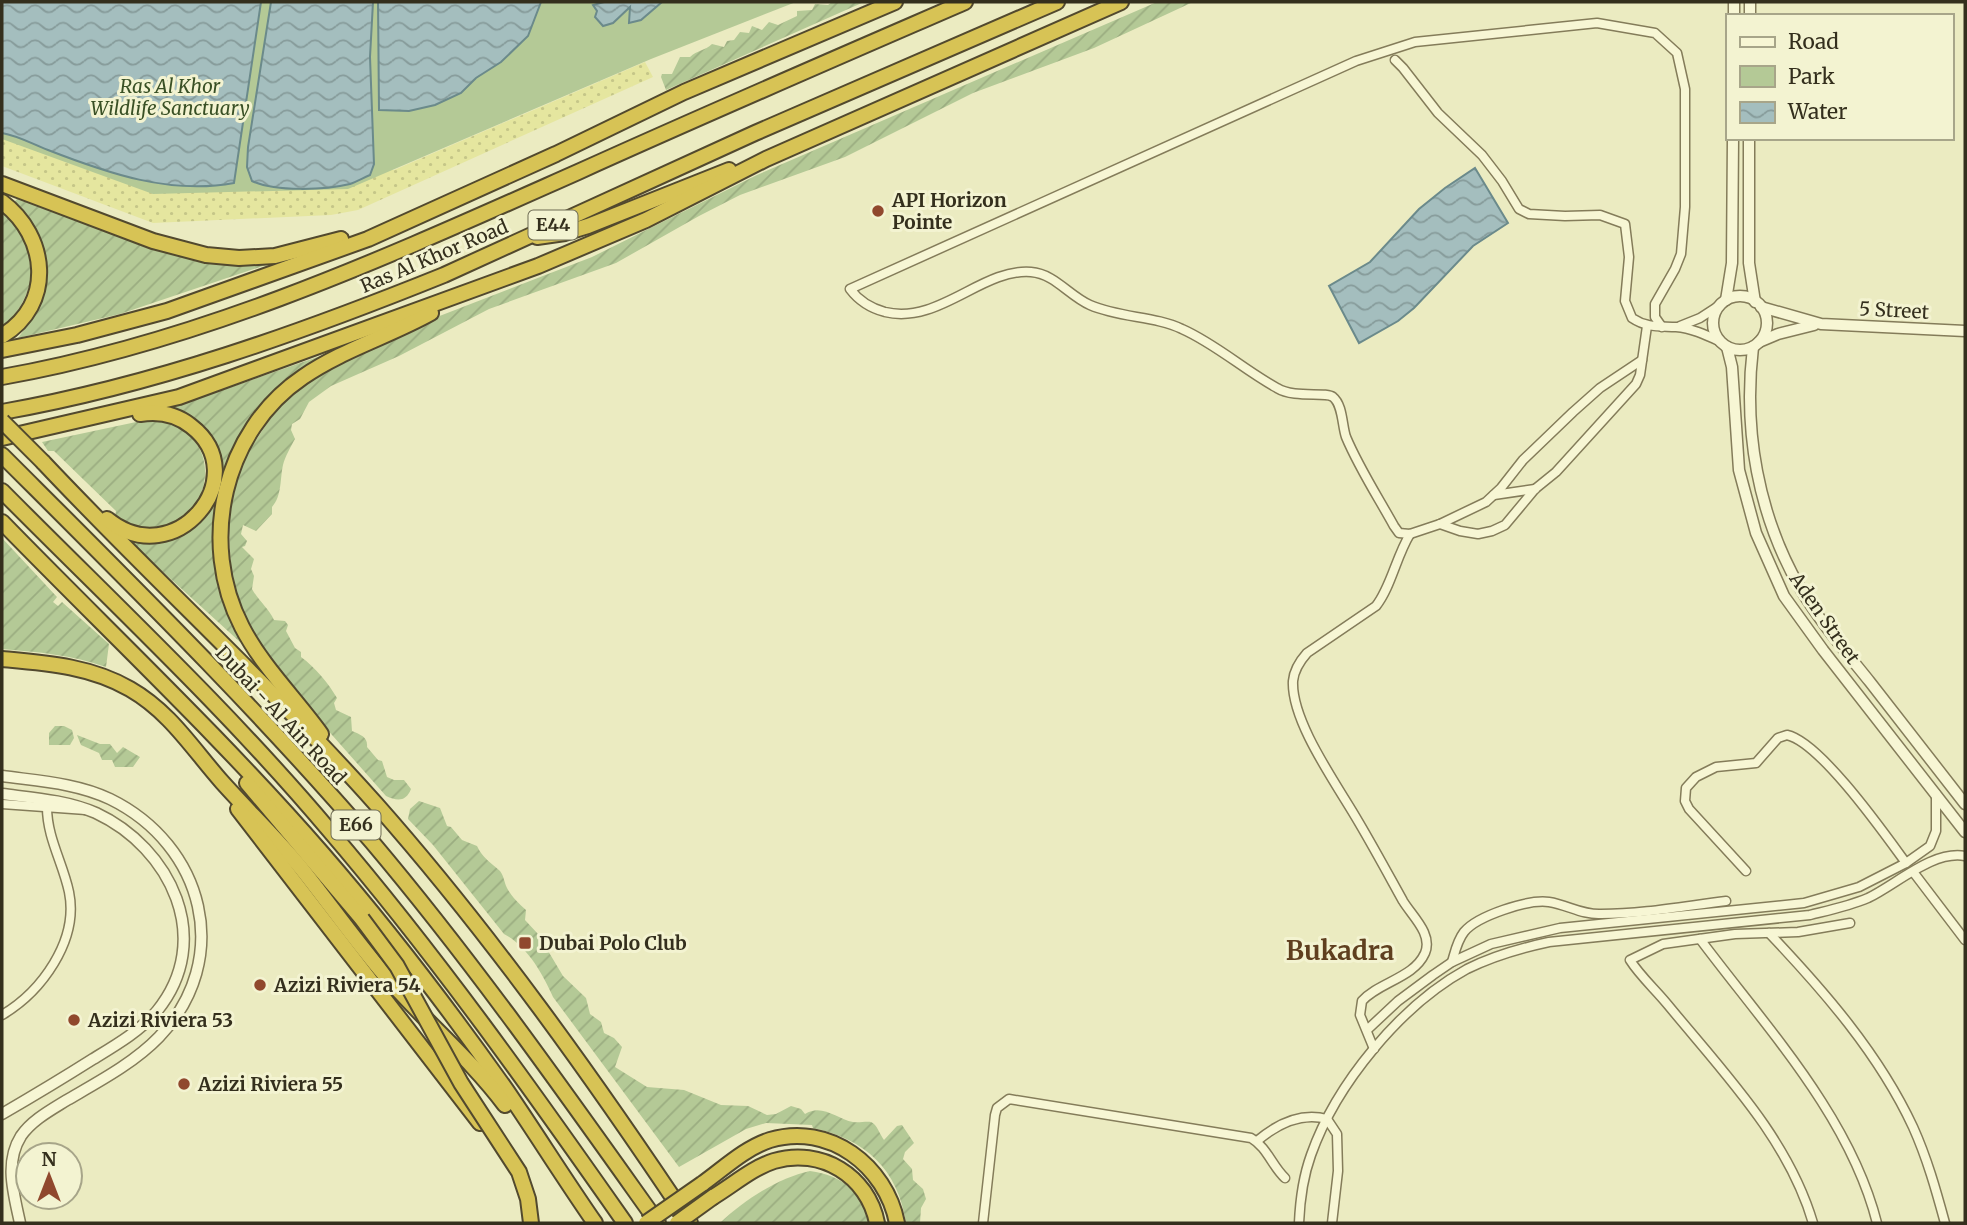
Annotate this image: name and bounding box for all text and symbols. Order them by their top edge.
legend [1726,14,1953,140]
text: Road [1788,28,1839,55]
text: Park [1788,63,1835,90]
park label: Ras Al Khor Wildlife Sanctuary [90,74,250,120]
text: Water [1787,98,1847,125]
place label: API Horizon Pointe [891,188,1007,234]
marker: API Horizon Pointe [870,203,886,219]
road number: E44 [528,210,578,240]
street label: Ras Al Khor Road [357,214,511,298]
street label: 5 Street [1858,296,1930,324]
street label: Aden Street [1784,567,1866,669]
street label: Dubai - Al Ain Road [210,641,352,789]
road number: E66 [332,810,380,840]
place label: Dubai Polo Club [539,931,687,955]
district label: Bukadra [1286,934,1394,967]
marker: Dubai Polo Club [517,935,533,951]
place label: Azizi Riviera 54 [273,973,421,997]
marker: Azizi Riviera 54 [252,977,268,993]
place label: Azizi Riviera 53 [87,1008,233,1032]
marker: Azizi Riviera 53 [66,1012,82,1028]
place label: Azizi Riviera 55 [197,1072,343,1096]
marker: Azizi Riviera 55 [176,1076,192,1092]
north arrow [14,1141,84,1211]
text: N [41,1147,57,1171]

